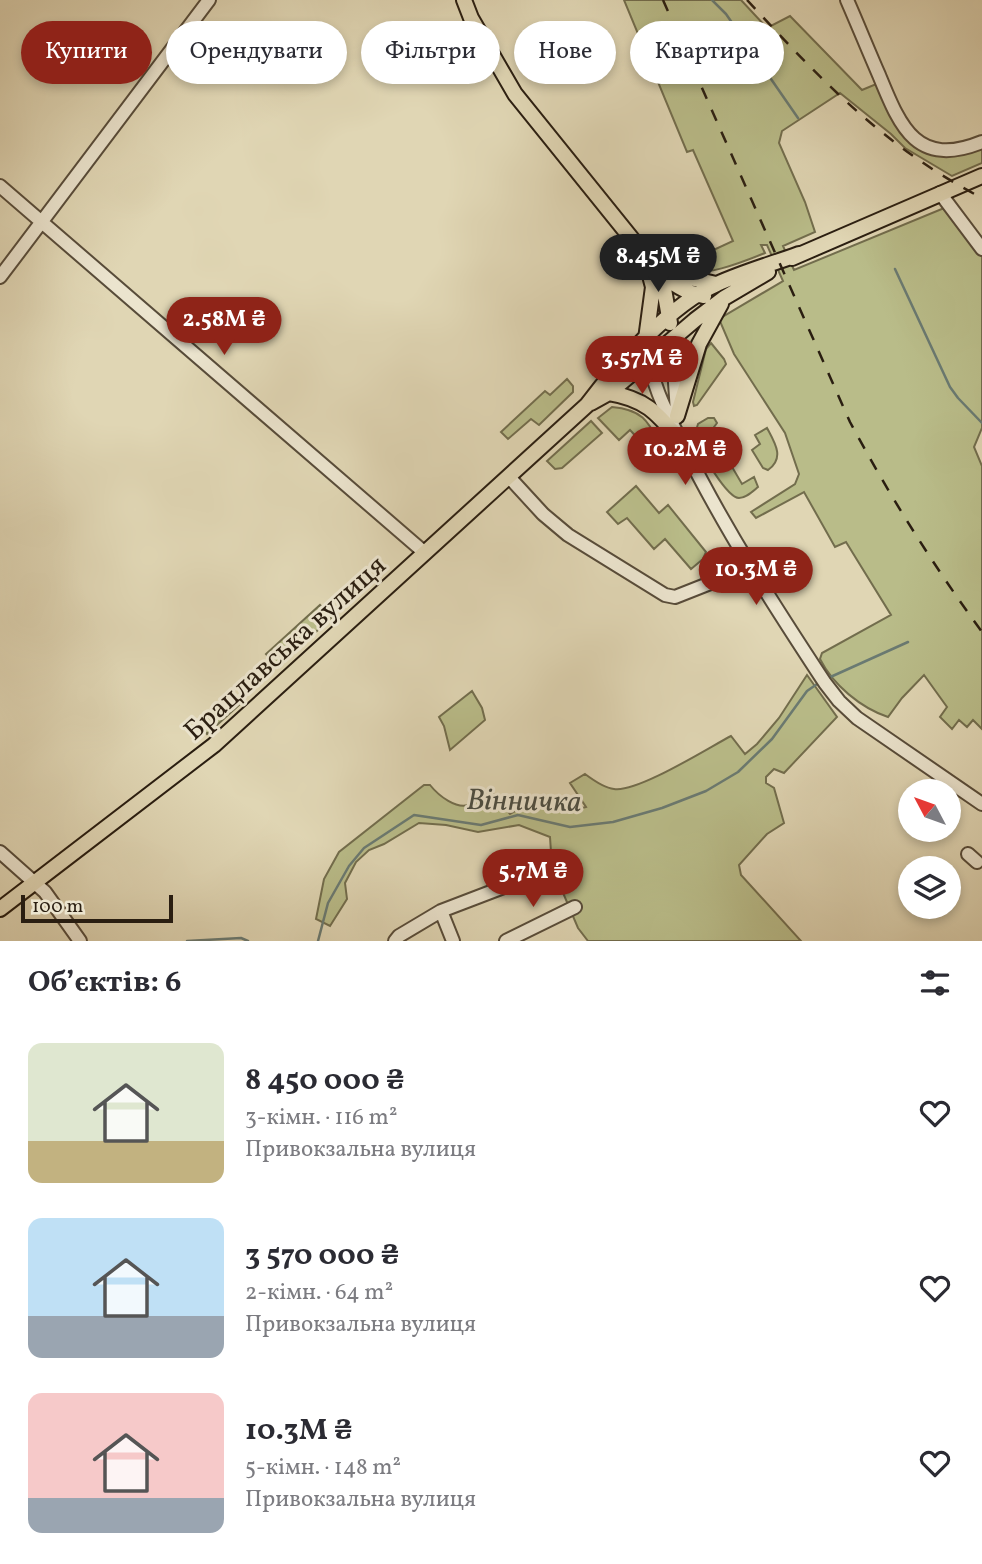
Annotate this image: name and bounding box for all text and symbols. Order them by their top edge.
chip: Купити [21,21,152,84]
chip: Орендувати [166,21,347,84]
chip: Фільтри [361,21,500,84]
chip: Нове [514,21,616,84]
chip: Квартира [630,21,784,84]
pin: 8.45M ₴ [593,234,723,294]
text: 8.45M ₴ [616,241,700,273]
pin: 2.58M ₴ [159,298,289,357]
text: 2.58M ₴ [182,304,266,336]
pin: 3.57M ₴ [577,336,707,396]
text: 3.57M ₴ [601,343,683,375]
pin: 10.2M ₴ [620,428,750,487]
text: 10.2M ₴ [643,434,727,466]
street label: Брацлавська вулиця [176,547,395,750]
pin: 10.3M ₴ [691,548,821,607]
text: 10.3M ₴ [715,554,797,586]
north arrow [898,779,961,842]
map controls [898,779,961,919]
water label: Вінничка [466,780,582,824]
pin: 5.7M ₴ [476,850,590,909]
text: 5.7M ₴ [498,856,568,888]
button: layers [898,856,961,919]
scale bar [21,892,173,924]
text: 100 m [32,894,83,920]
text: Об’єктів: 6 [28,962,181,1004]
icon: filters [916,964,954,1002]
text: 8 450 000 ₴ [245,1060,405,1102]
icon: home [84,1071,168,1155]
icon: heart [916,1094,954,1132]
text: 3-кімн. · 116 m² [245,1102,397,1134]
text: Привокзальна вулиця [245,1134,476,1166]
text: 3 570 000 ₴ [245,1235,399,1277]
icon: home [84,1246,168,1330]
icon: heart [916,1269,954,1307]
text: 2-кімн. · 64 m² [245,1277,393,1309]
text: Привокзальна вулиця [245,1309,476,1341]
text: 10.3M ₴ [245,1410,353,1452]
icon: home [84,1421,168,1505]
icon: heart [916,1444,954,1482]
text: 5-кімн. · 148 m² [245,1452,401,1484]
text: Привокзальна вулиця [245,1484,476,1516]

